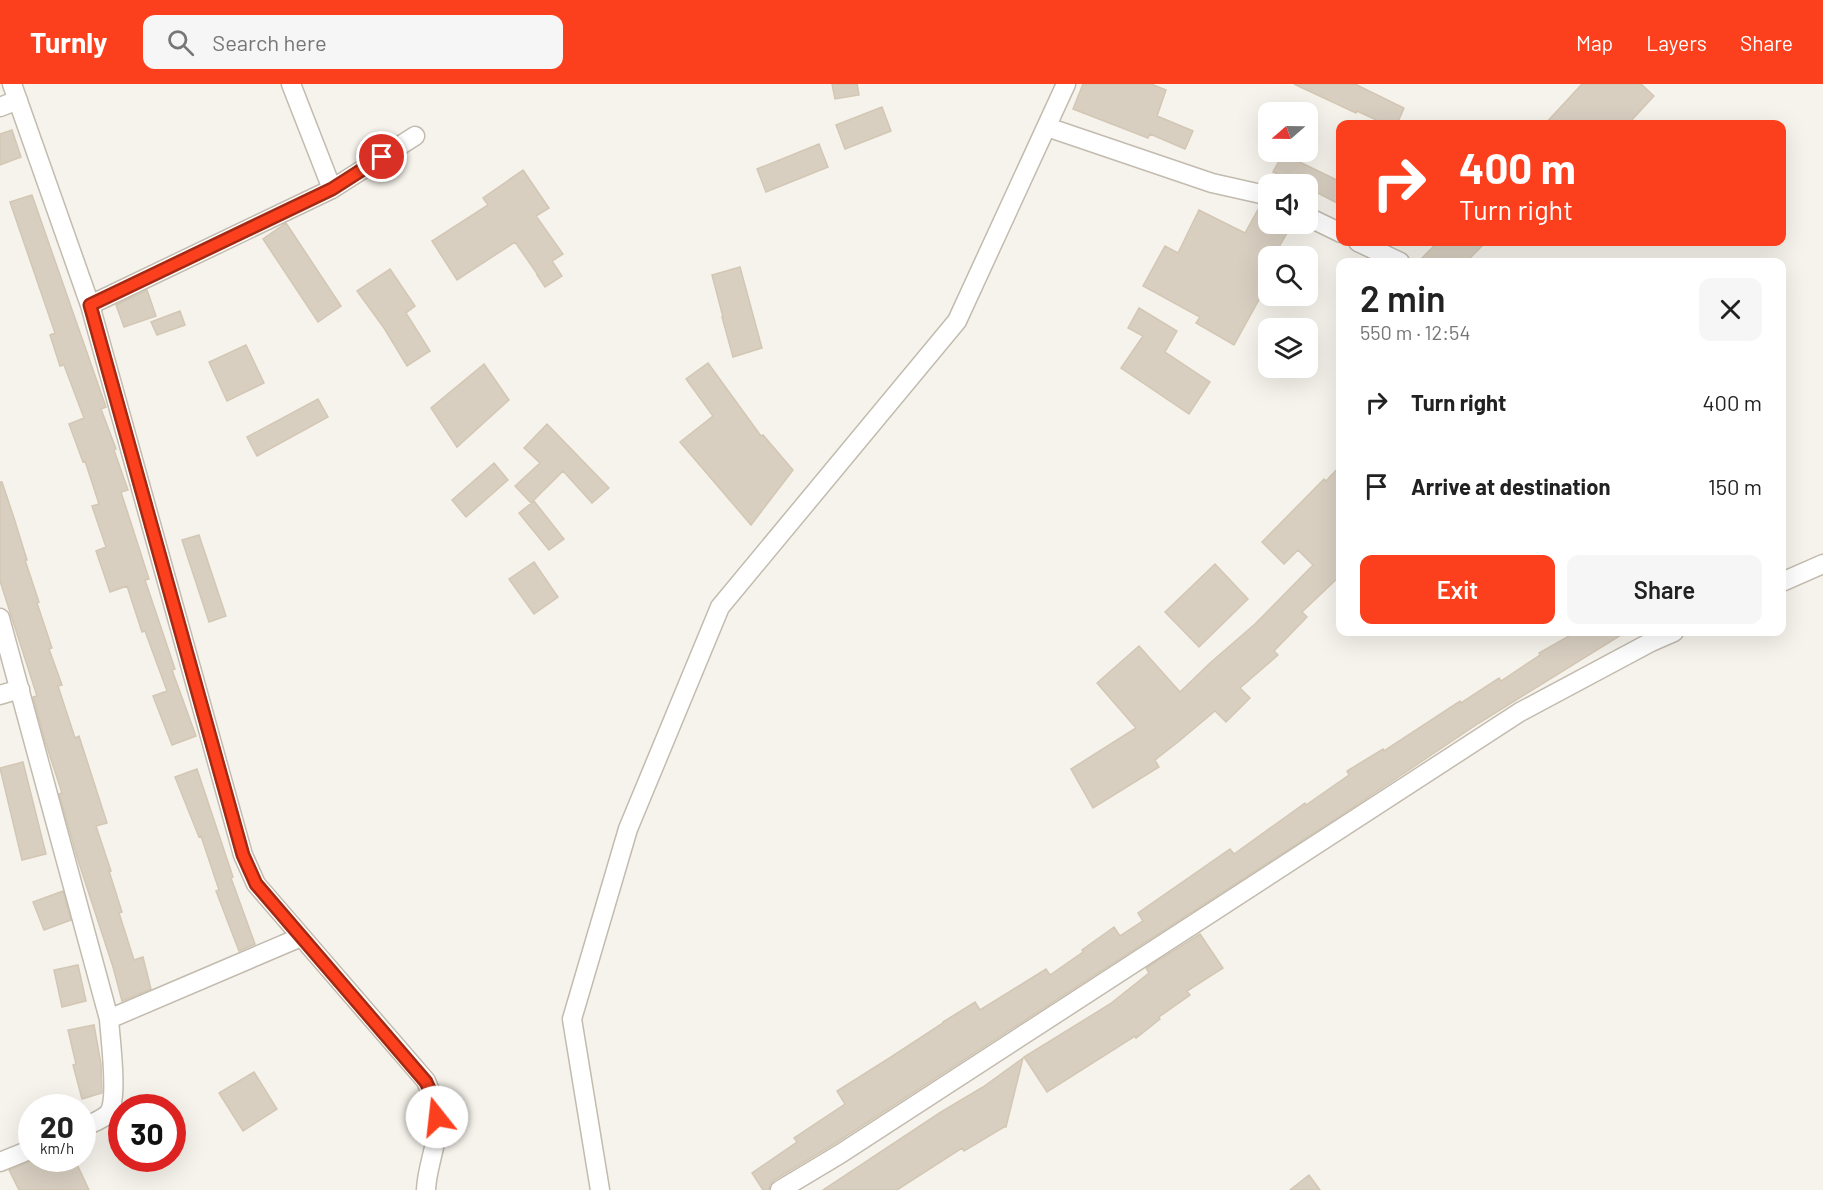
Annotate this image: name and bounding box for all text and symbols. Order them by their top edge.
search box [143,15,563,69]
text: Turnly [30,25,107,59]
icon: search [164,26,197,59]
text: Search here [212,29,327,55]
text: Map [1576,30,1613,55]
text: Layers [1646,30,1707,55]
text: Share [1740,30,1793,55]
north arrow [1258,102,1318,162]
map controls [1258,102,1318,378]
pin [356,131,407,182]
icon: arrive [365,140,398,173]
text: 400 m [1459,142,1576,192]
icon: right [1360,144,1438,222]
button: sound [1258,174,1318,234]
text: Turn right [1459,193,1573,225]
button: search [1258,246,1318,306]
text: 2 min [1360,276,1446,319]
button: close [1699,278,1762,341]
button: layers [1258,318,1318,378]
text: 550 m · 12:54 [1360,320,1470,344]
icon: right [1360,386,1393,419]
text: Turn right [1411,389,1506,415]
text: 400 m [1702,389,1762,415]
icon: arrive [1360,470,1393,503]
text: Arrive at destination [1411,473,1610,499]
text: 150 m [1708,473,1762,499]
button: Exit [1360,555,1555,624]
button: Share [1567,555,1762,624]
position arrow [405,1085,469,1149]
speed limit sign: 30 [108,1094,186,1172]
text: 20 [40,1108,74,1144]
text: km/h [40,1139,74,1157]

